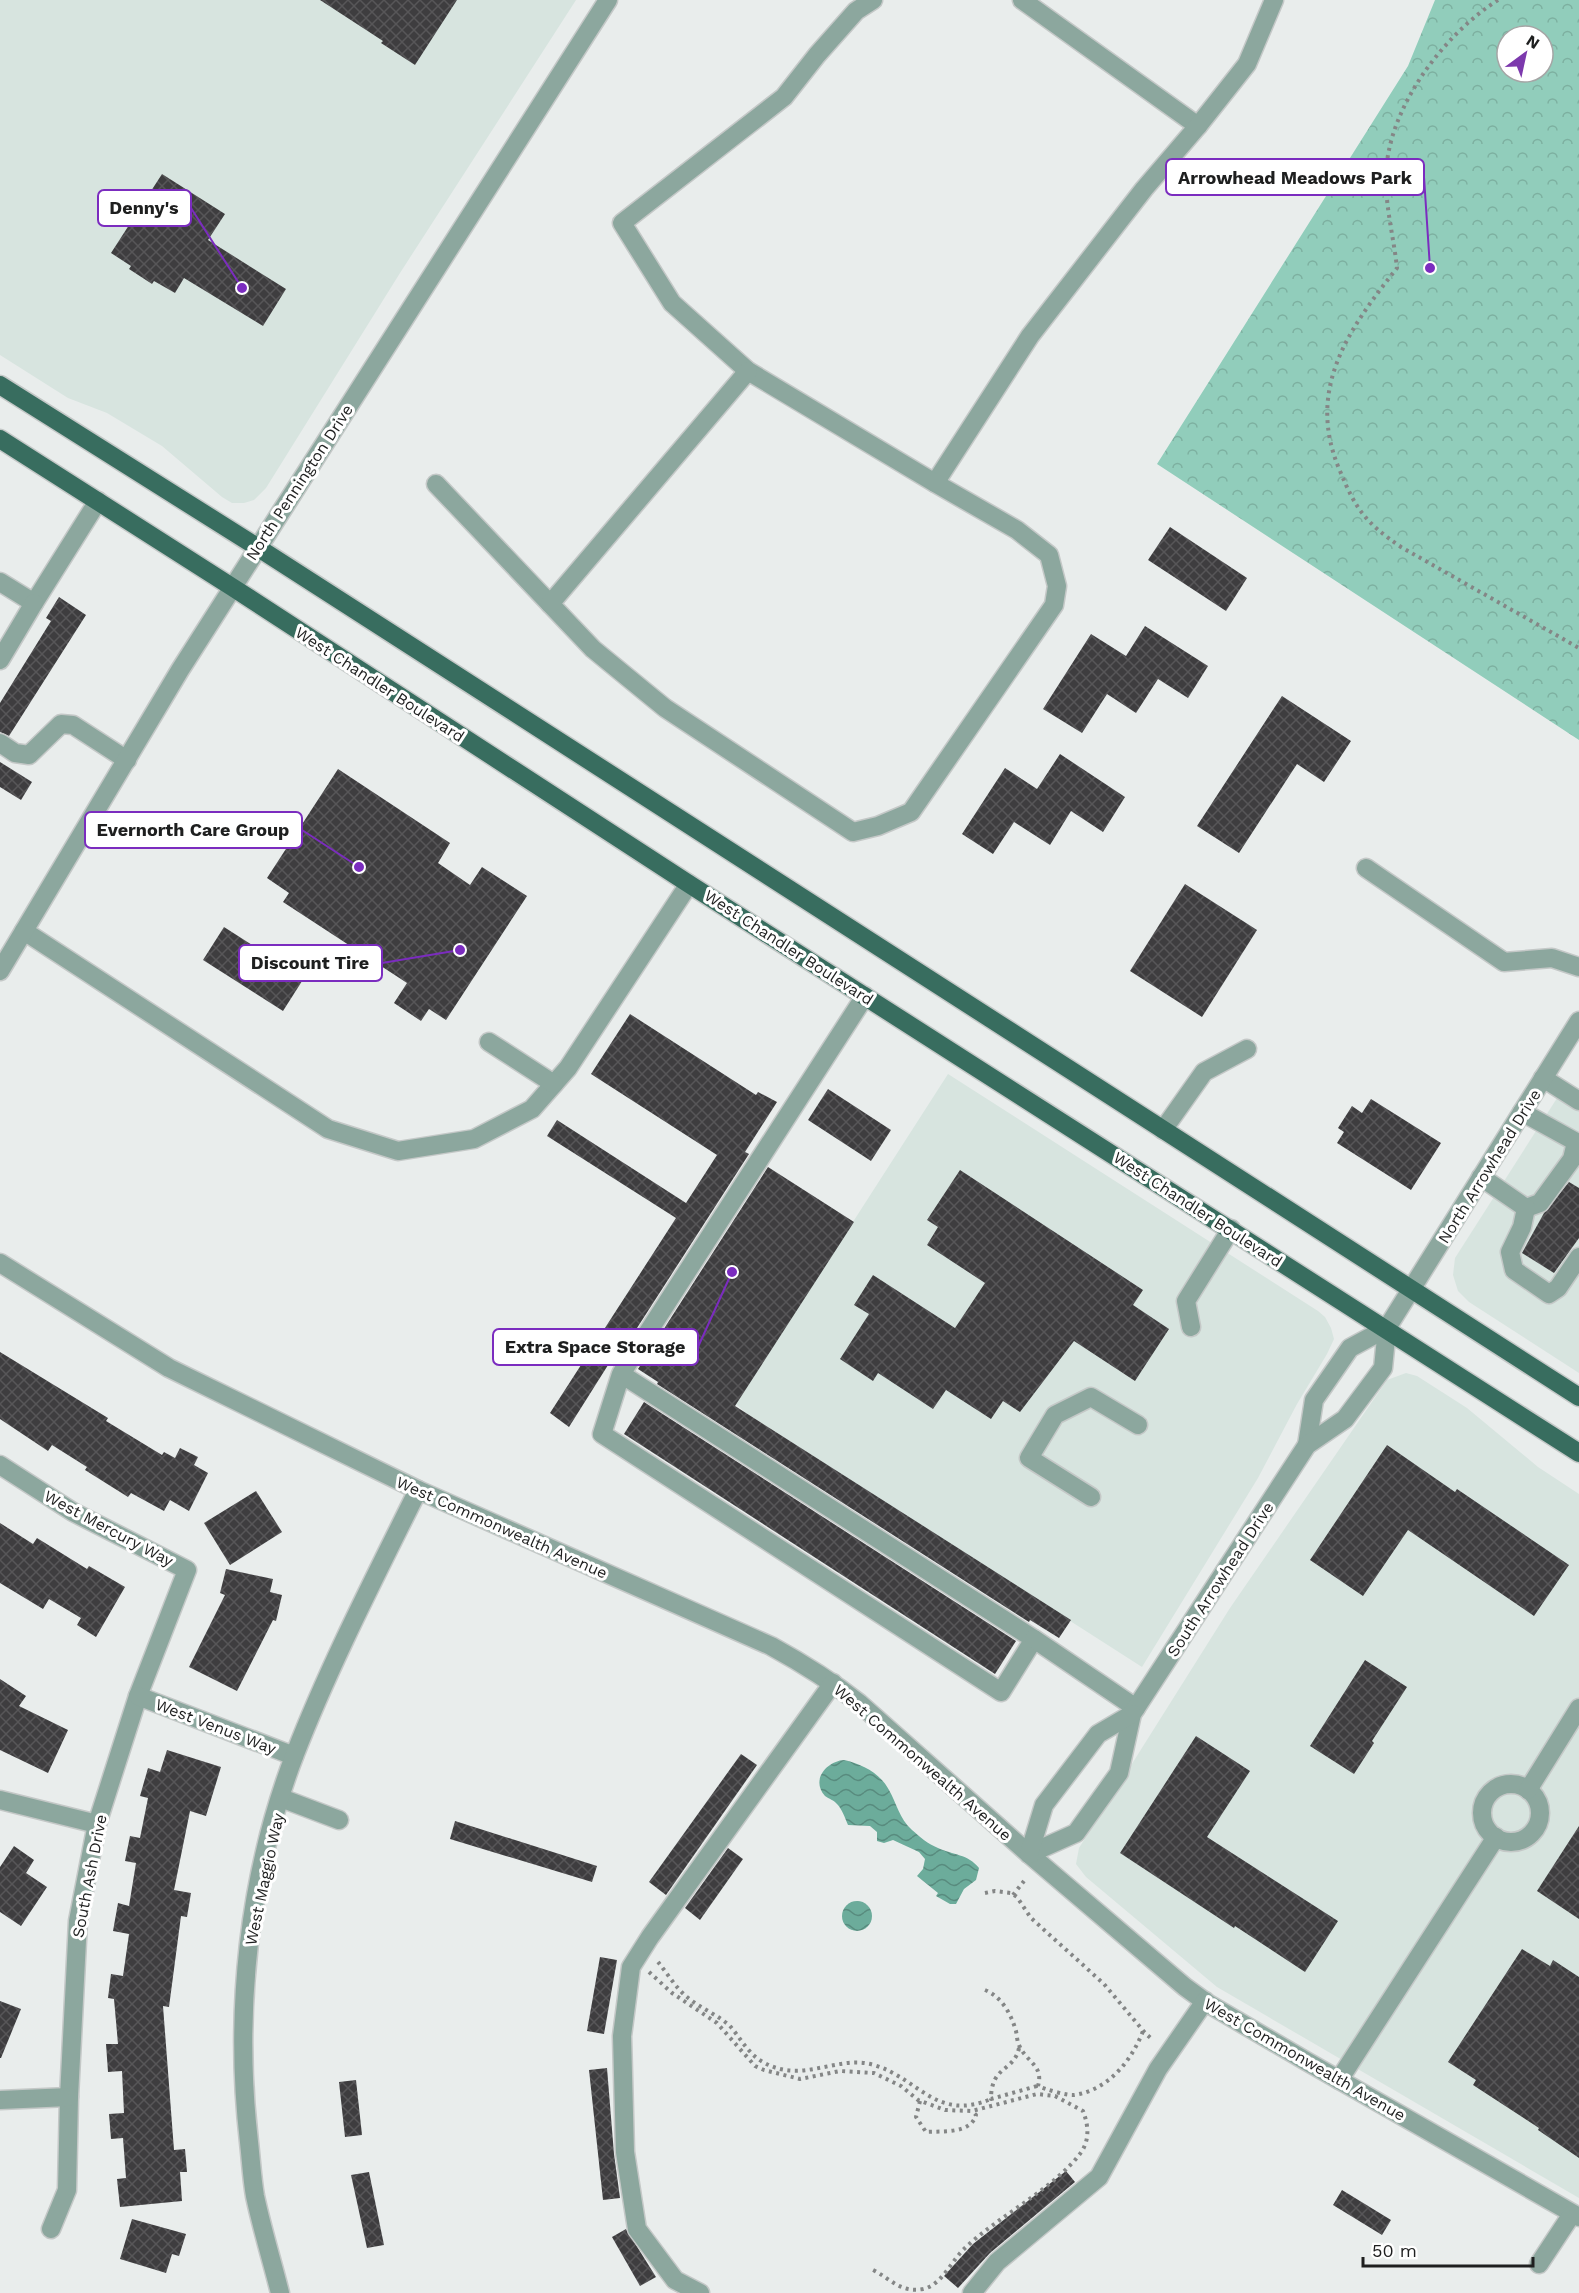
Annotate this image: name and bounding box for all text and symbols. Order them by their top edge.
north arrow [1495,24,1555,84]
text: N [1523,31,1543,53]
callout: Arrowhead Meadows Park [1166,159,1424,195]
text: Arrowhead Meadows Park [1178,167,1413,188]
callout: Denny's [98,190,191,226]
text: Denny's [109,197,179,218]
street label: North Pennington Drive [242,401,357,564]
street label: West Chandler Boulevard [292,623,468,746]
callout: Evernorth Care Group [85,812,302,848]
text: Evernorth Care Group [97,819,289,840]
street label: West Chandler Boulevard [701,886,877,1009]
callout: Discount Tire [239,945,382,981]
text: Discount Tire [251,952,369,973]
street label: North Arrowhead Drive [1434,1086,1545,1247]
street label: West Chandler Boulevard [1110,1148,1286,1271]
callout: Extra Space Storage [493,1329,698,1365]
text: Extra Space Storage [505,1336,685,1357]
street label: West Commonwealth Avenue [393,1472,610,1583]
street label: West Mercury Way [41,1486,177,1571]
street label: South Arrowhead Drive [1163,1498,1278,1660]
street label: West Commonwealth Avenue [830,1680,1015,1845]
street label: West Venus Way [153,1695,280,1759]
street label: West Maggio Way [241,1810,288,1947]
street label: South Ash Drive [68,1813,111,1939]
street label: West Commonwealth Avenue [1201,1994,1409,2125]
scale bar [1363,2230,1532,2268]
text: 50 m [1372,2240,1417,2261]

